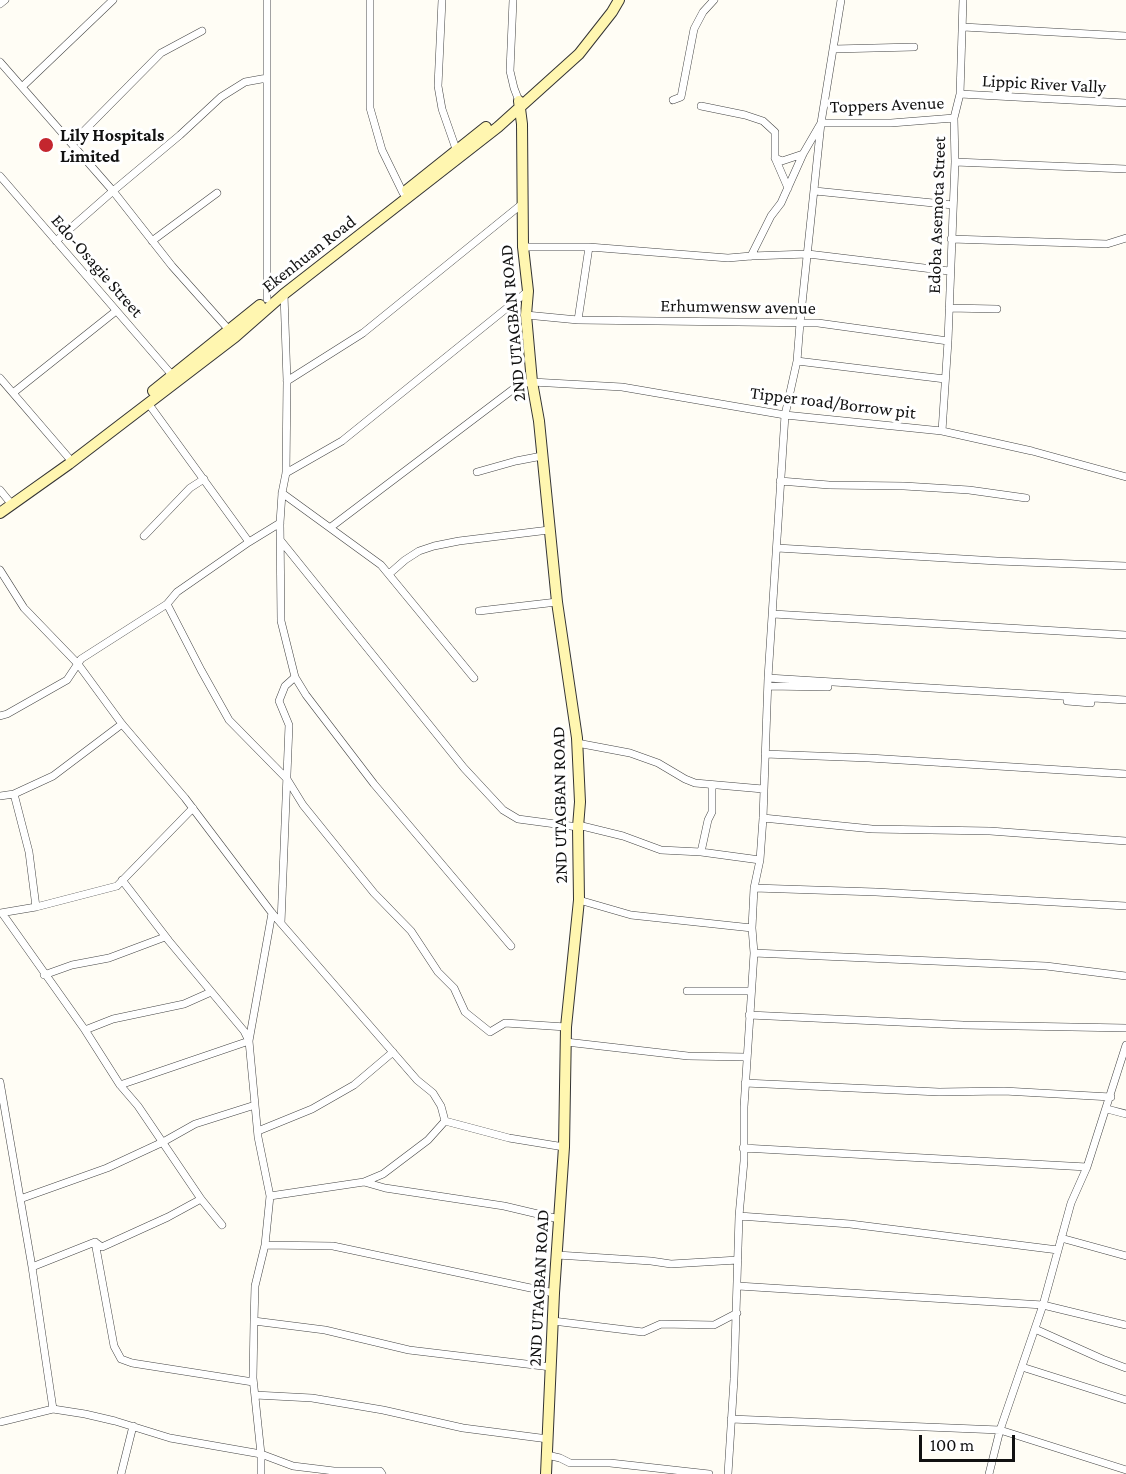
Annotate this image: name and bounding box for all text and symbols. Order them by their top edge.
street label: Lippic River Vally [981,70,1107,98]
street label: Toppers Avenue [829,92,945,118]
place label: Lily Hospitals Limited [60,124,164,166]
marker: Lily Hospitals Limited [37,136,55,154]
street label: Edoba Asemota Street [923,136,951,294]
street label: Edo-Osagie Street [46,210,148,322]
street label: Ekenhuan Road [258,211,360,297]
street label: 2ND UTAGBAN ROAD [495,244,531,402]
street label: Erhumwensw avenue [660,295,816,319]
street label: Tipper road/Borrow pit [749,382,917,424]
street label: 2ND UTAGBAN ROAD [548,726,572,884]
street label: 2ND UTAGBAN ROAD [524,1209,554,1367]
scale bar [922,1423,1018,1461]
text: 100 m [930,1435,974,1455]

